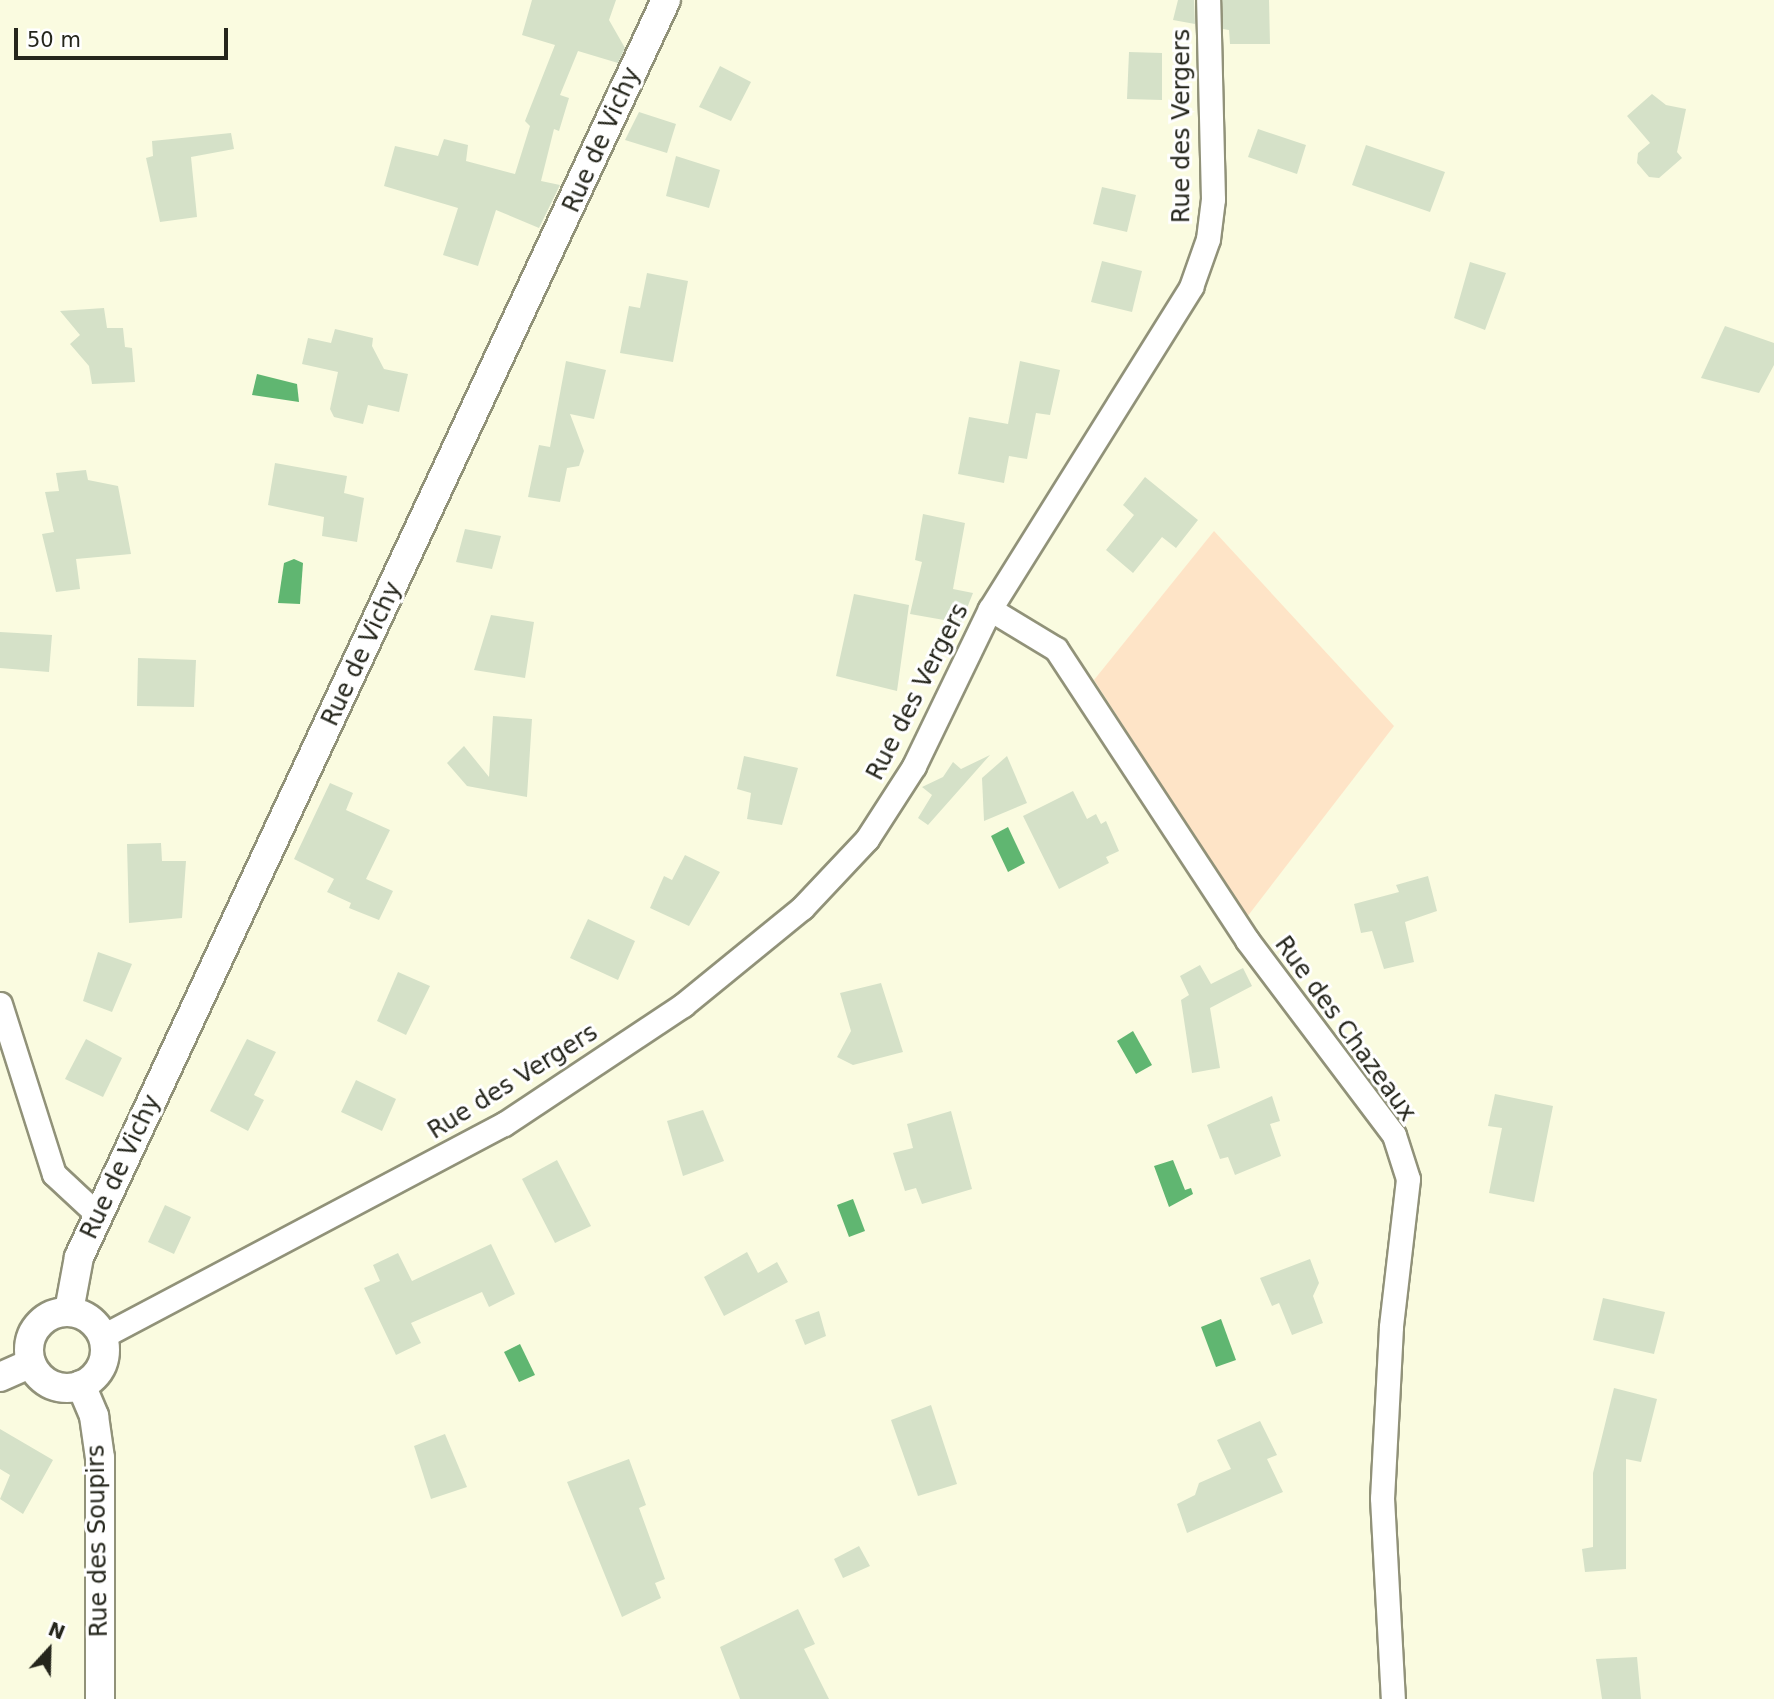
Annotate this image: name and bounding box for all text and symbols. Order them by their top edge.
scale bar [18,14,231,58]
text: 50 m [27,28,81,52]
street label: Rue des Vergers [1168,29,1196,223]
street label: Rue de Vichy [557,63,647,217]
street label: Rue de Vichy [316,577,408,731]
street label: Rue des Vergers [861,599,975,785]
street label: Rue des Chazeaux [1268,931,1422,1127]
street label: Rue des Vergers [423,1018,603,1146]
street label: Rue de Vichy [75,1090,167,1244]
street label: Rue des Soupirs [82,1444,114,1638]
north arrow [14,1615,84,1685]
text: N [45,1617,68,1644]

